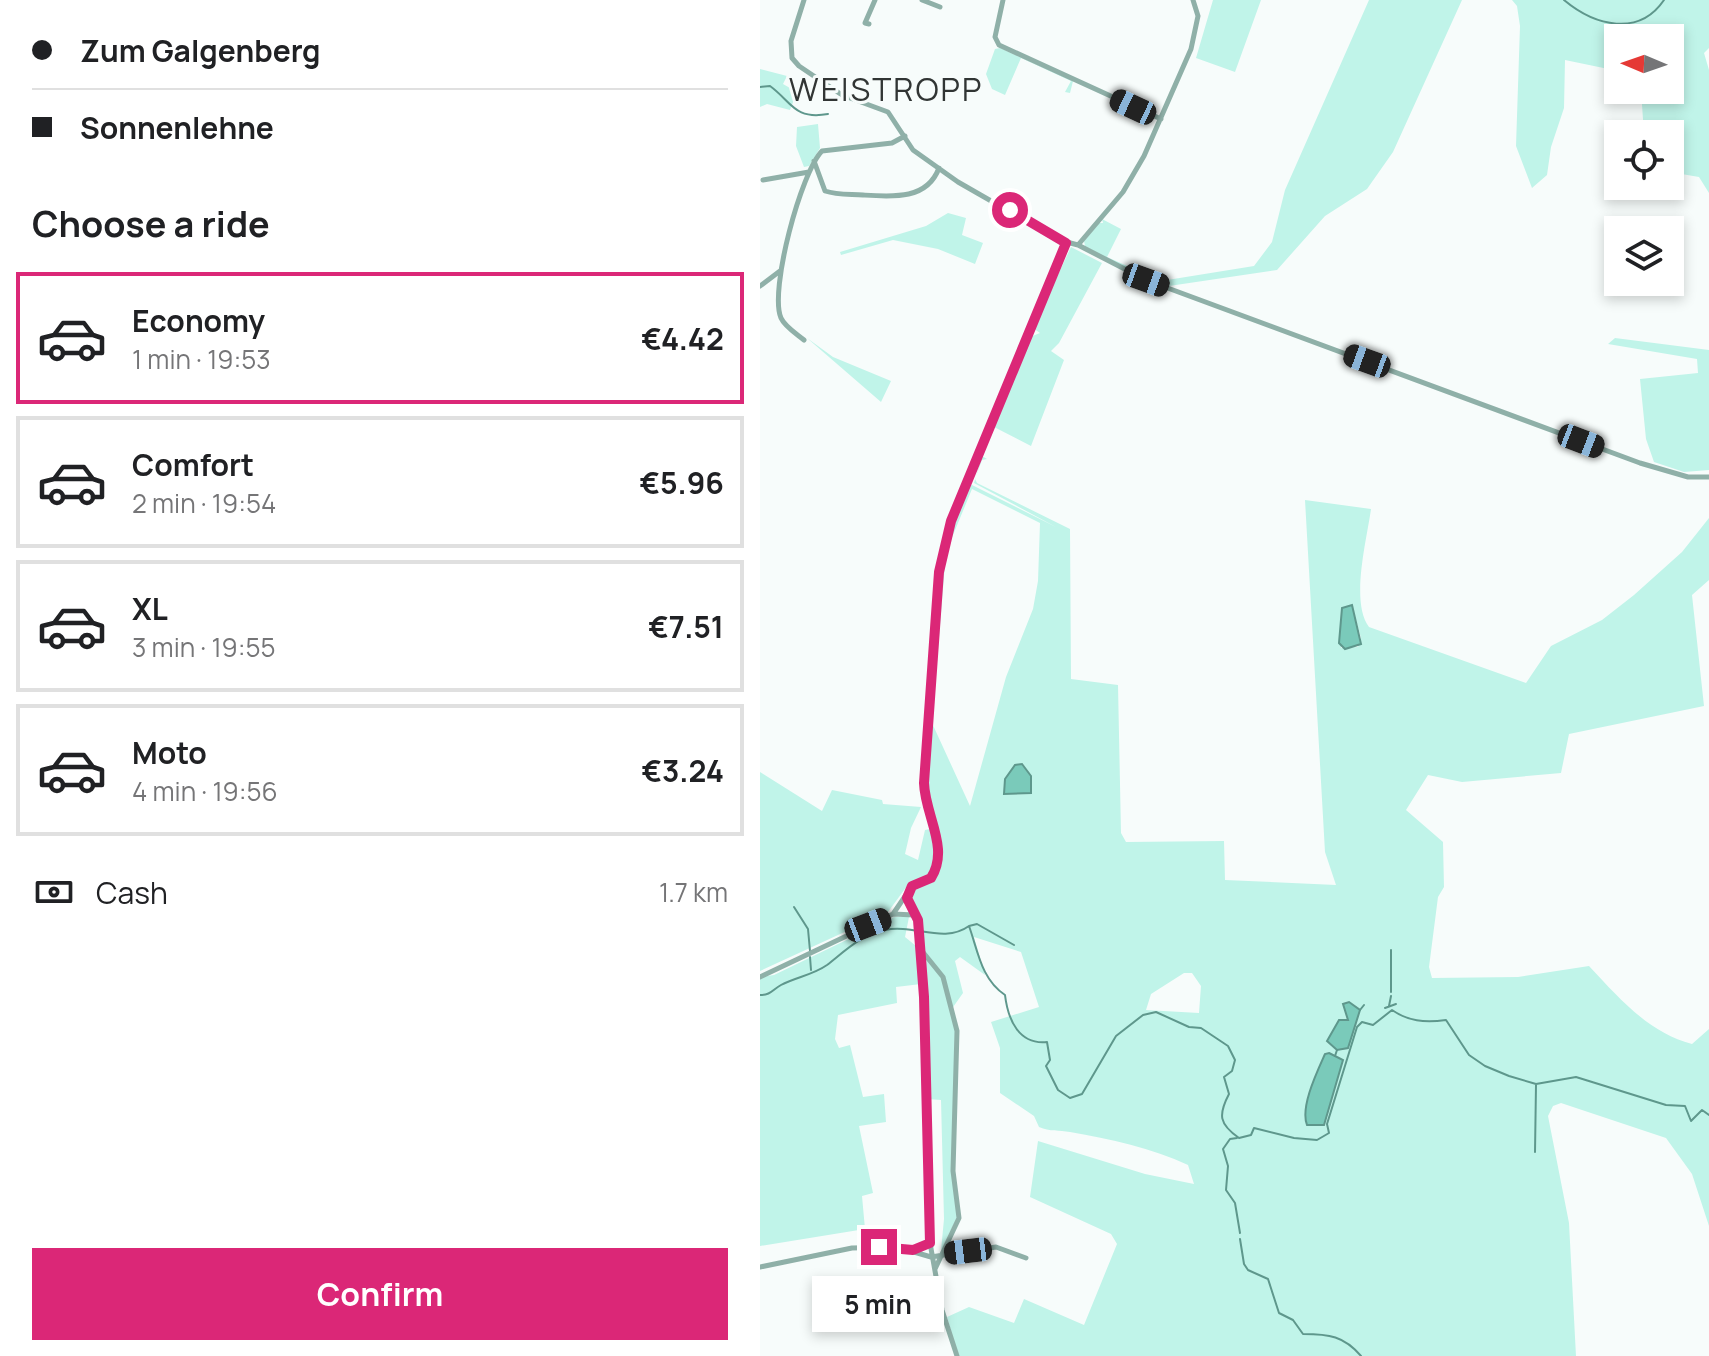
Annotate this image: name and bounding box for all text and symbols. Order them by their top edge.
north arrow [1604,24,1684,104]
map controls [1604,24,1684,296]
text: Zum Galgenberg [80,30,321,71]
district label: WEISTROPP [789,67,983,111]
car [1106,86,1160,128]
text: Sonnenlehne [80,107,274,148]
button: locate [1604,120,1684,200]
route start [992,192,1028,228]
text: Choose a ride [32,199,270,248]
button: layers [1604,216,1684,296]
car [1119,261,1173,299]
text: Economy [132,300,265,341]
icon: car [36,302,108,374]
text: €4.42 [641,318,724,359]
text: 1 min · 19:53 [132,341,271,377]
car [1340,342,1394,380]
car [1554,421,1608,461]
text: Comfort [132,444,254,485]
icon: car [36,446,108,518]
text: €5.96 [640,462,724,503]
text: 2 min · 19:54 [132,485,276,521]
text: XL [132,588,168,629]
icon: car [36,590,108,662]
text: €7.51 [648,606,724,647]
text: 3 min · 19:55 [132,629,276,665]
text: Moto [132,732,207,773]
icon: car [36,734,108,806]
text: €3.24 [641,750,724,791]
text: 4 min · 19:56 [132,773,278,809]
icon: cash [32,870,76,914]
text: Cash [96,872,168,913]
text: 1.7 km [659,874,728,910]
car [841,905,895,945]
route end [861,1229,897,1265]
car [943,1236,993,1266]
button: Confirm [32,1248,728,1340]
callout: 5 min [813,1275,945,1331]
text: 5 min [844,1286,912,1322]

